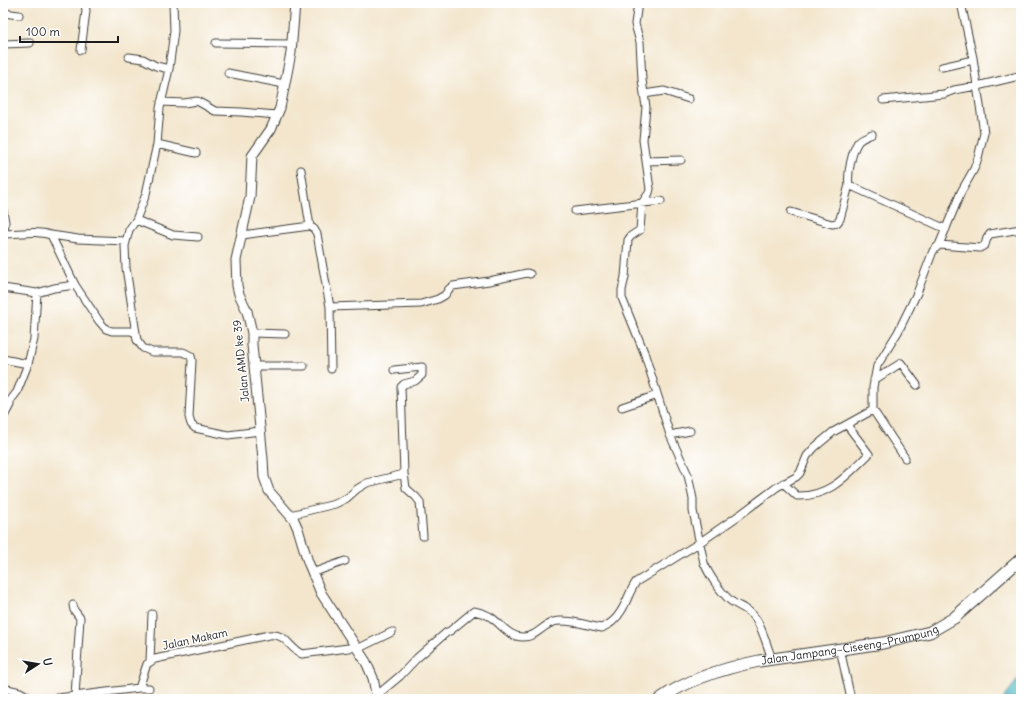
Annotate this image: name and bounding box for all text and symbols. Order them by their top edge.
scale bar [20,18,118,44]
text: 100 m [26,24,60,39]
street label: Jalan AMD ke 39 [230,319,252,403]
street label: Jalan Jampang–Ciseeng–Prumpung [760,622,941,668]
street label: Jalan Makam [161,625,229,653]
north arrow [18,644,58,684]
text: U [40,657,55,667]

